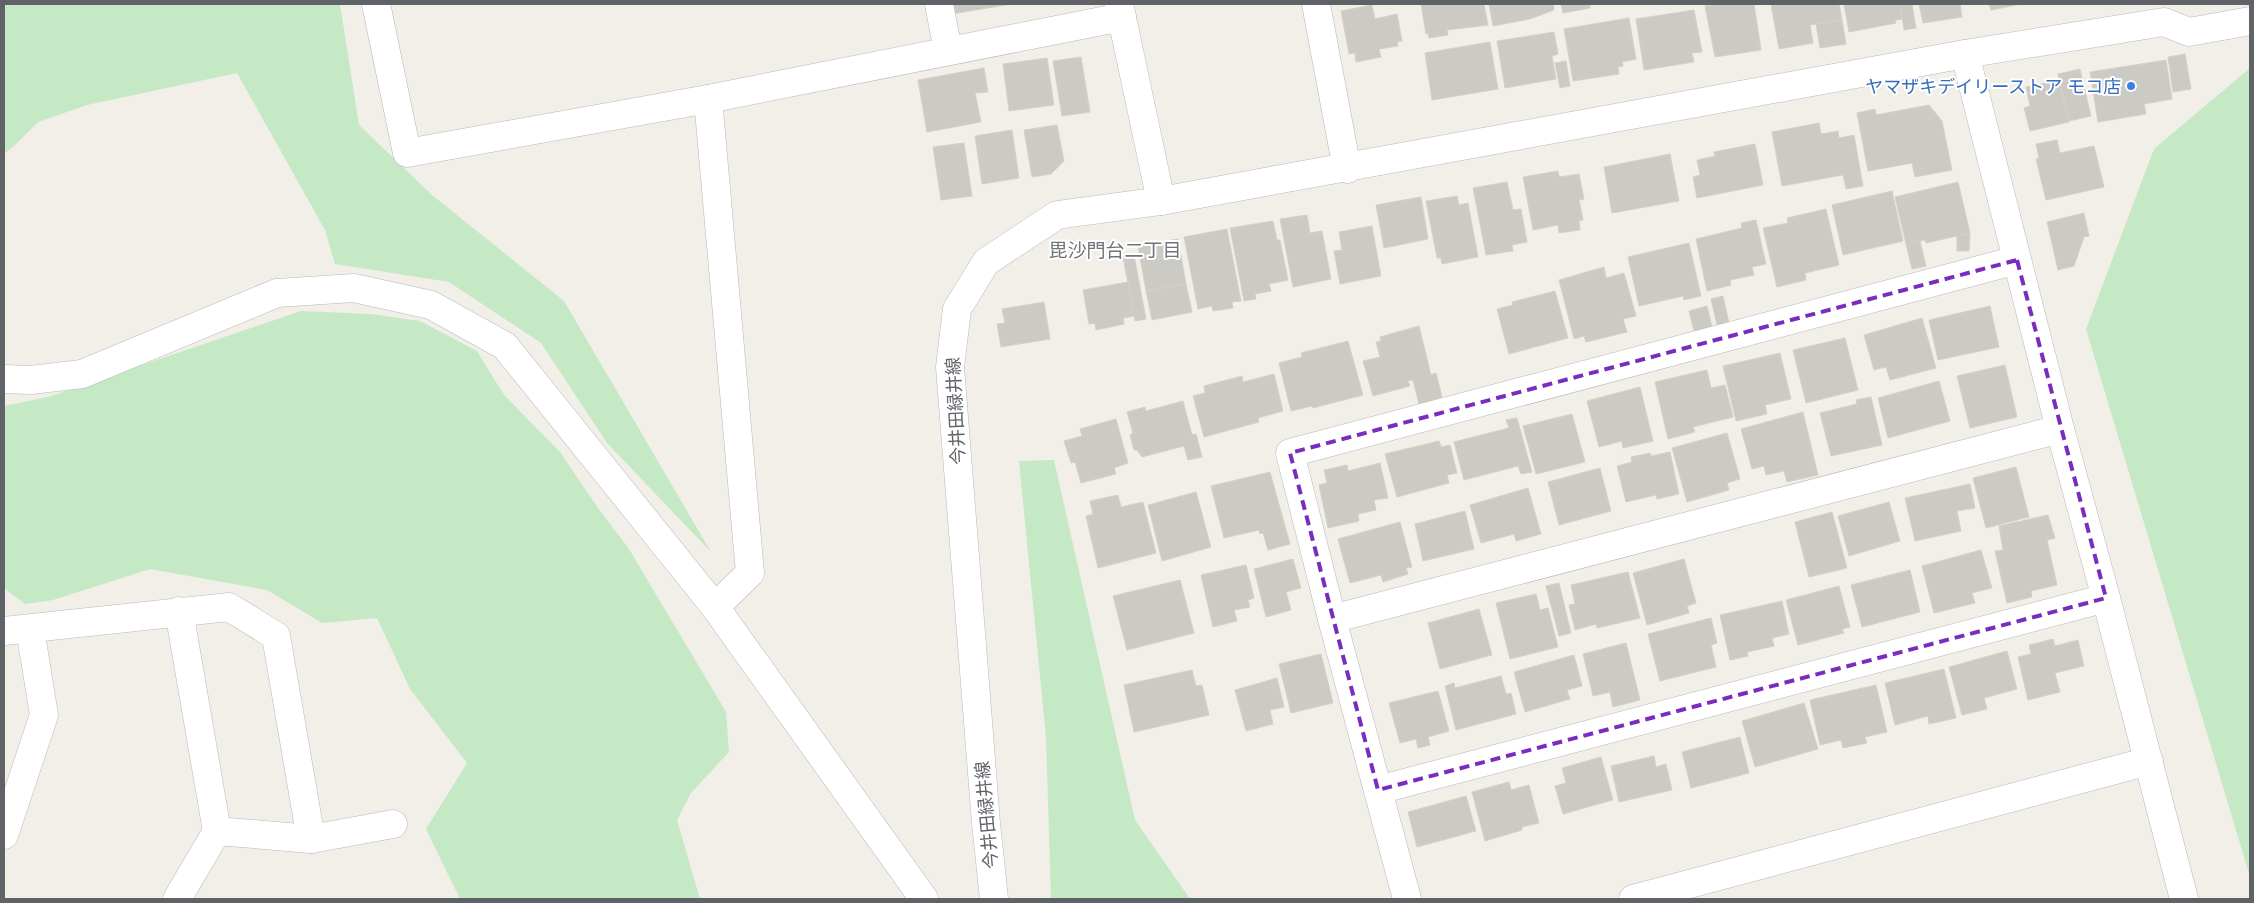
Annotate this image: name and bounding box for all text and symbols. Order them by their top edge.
place label: ヤマザキデイリーストア モコ店 [1865,74,2121,98]
marker: ヤマザキデイリーストア モコ店 [2125,80,2137,92]
district label: 毘沙門台二丁目 [1048,237,1182,263]
street label: 今井田緑井線 [940,356,970,466]
street label: 今井田緑井線 [969,760,1003,870]

